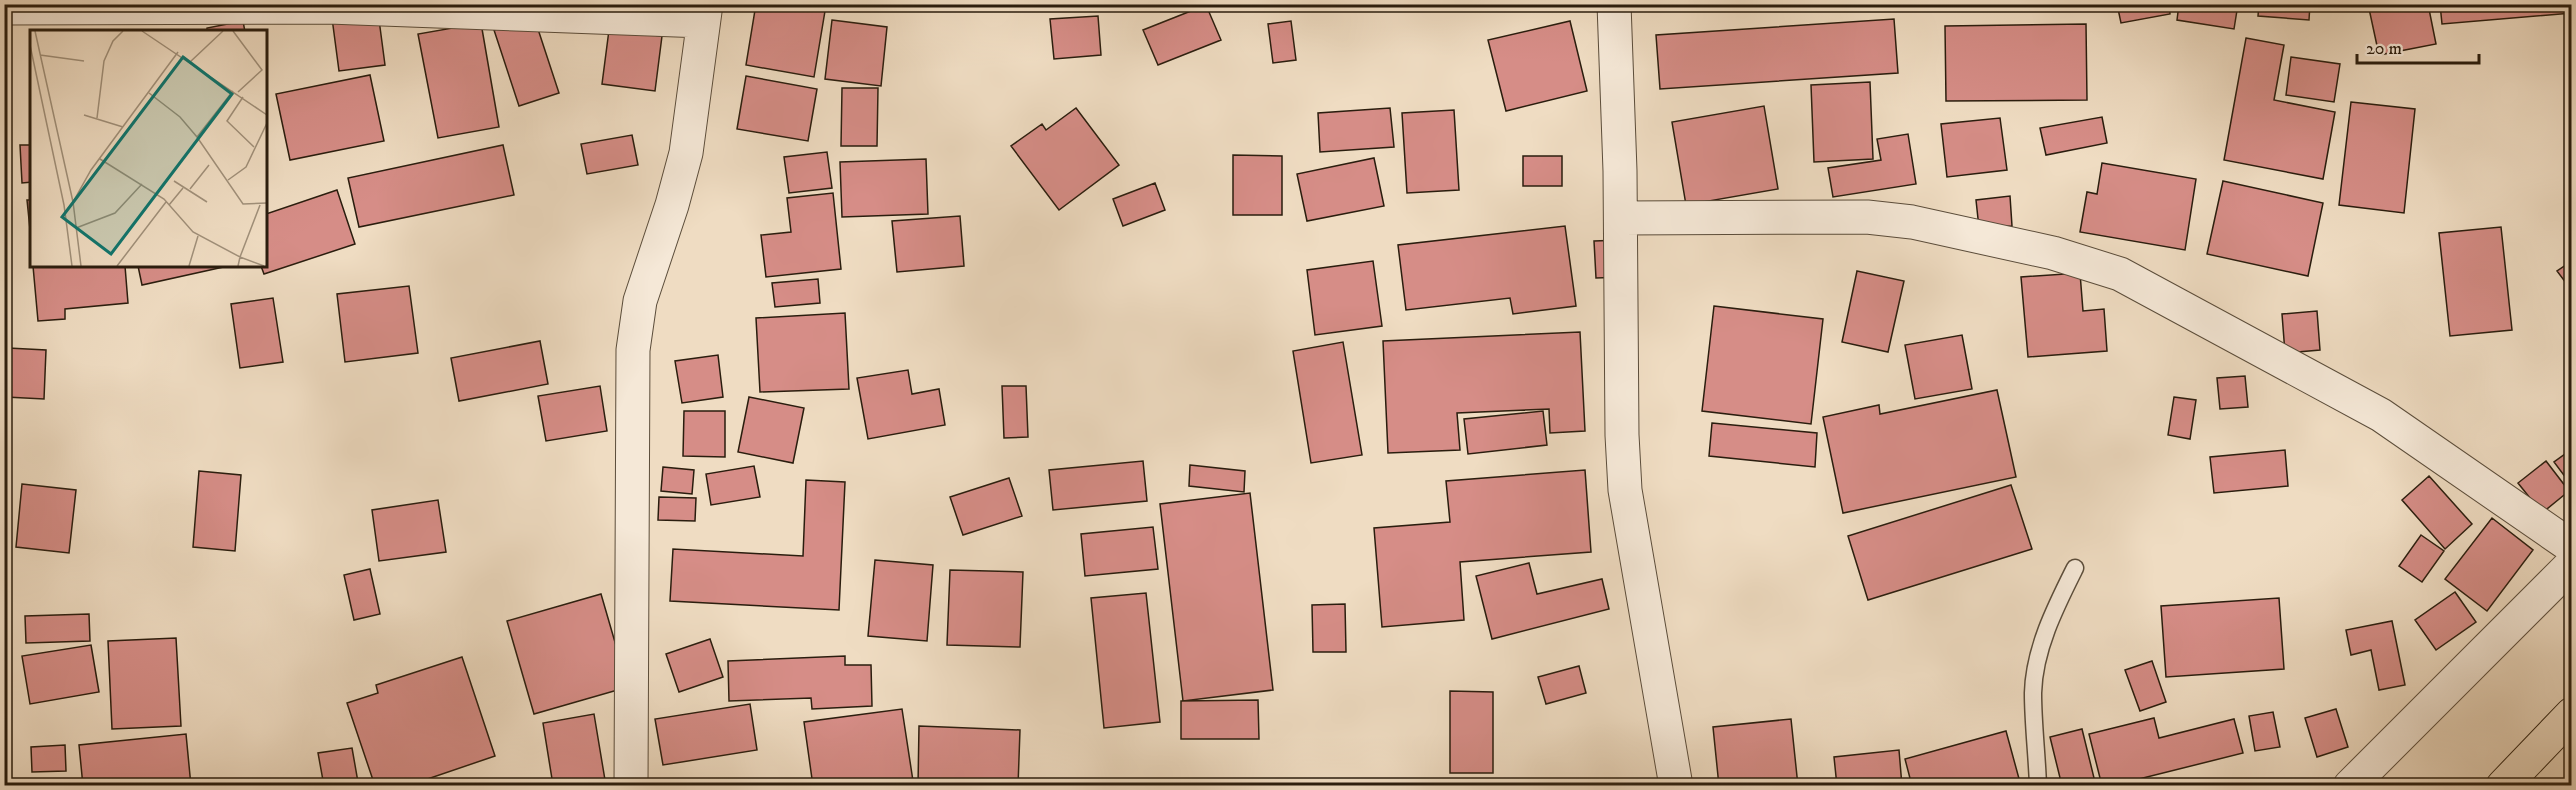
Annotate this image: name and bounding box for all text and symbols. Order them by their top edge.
scale bar [2357,27,2478,65]
inset map [30,30,267,267]
text: 20 m [2366,38,2402,60]

